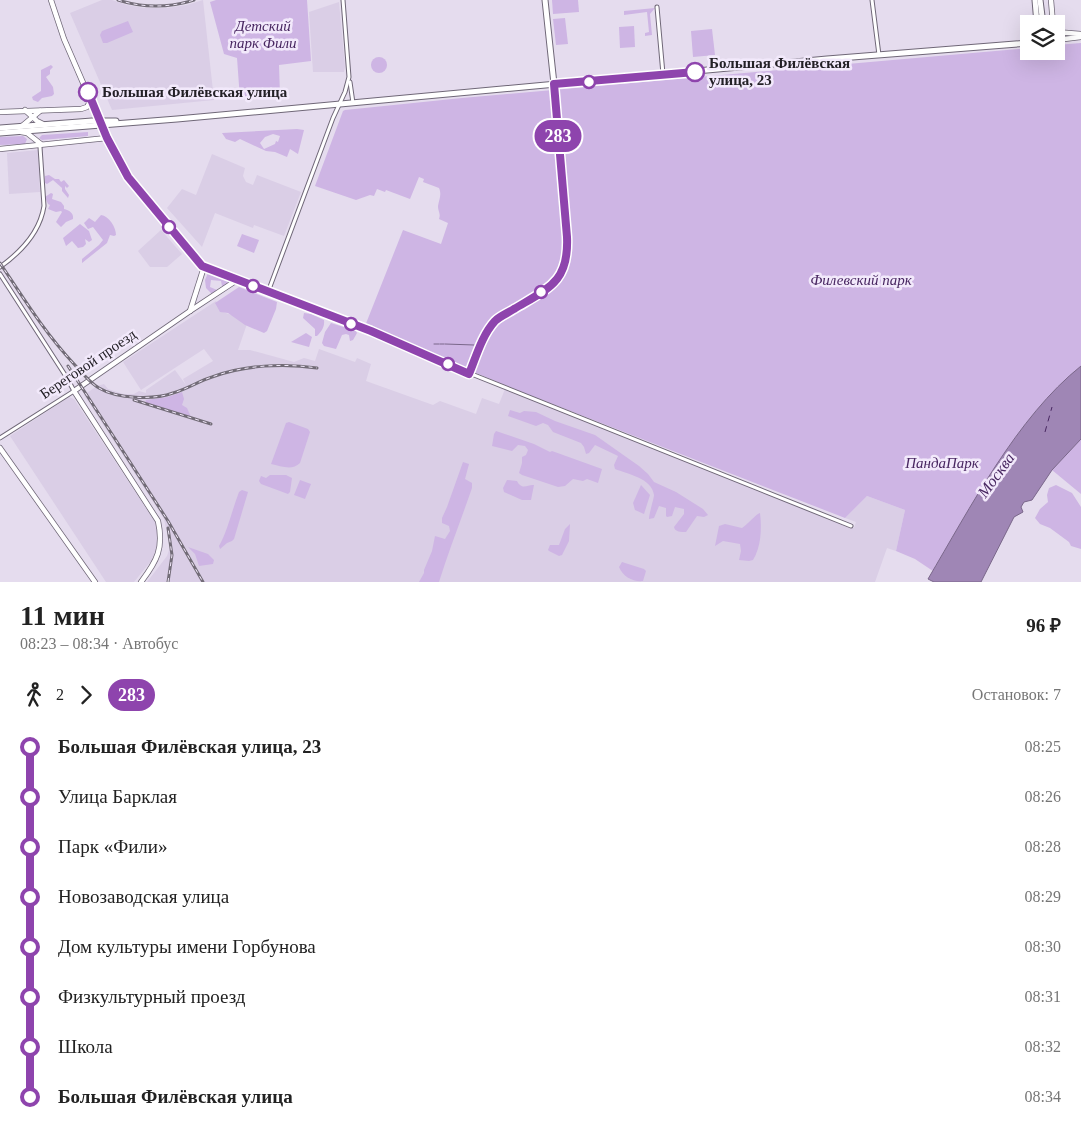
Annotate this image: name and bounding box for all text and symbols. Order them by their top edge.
map controls [1020,15,1065,60]
button: layers [1020,15,1065,60]
park label: Детский парк Фили [230,18,296,51]
place label: Большая Филёвская улица, 23 [709,55,850,88]
marker: Большая Филёвская улица, 23 [685,62,705,82]
unlabelled marker [582,75,596,89]
marker: Большая Филёвская улица [78,82,98,102]
place label: Большая Филёвская улица [102,84,288,100]
line badge: 283 [529,120,587,152]
text: 283 [545,126,572,146]
unlabelled marker [162,220,176,234]
park label: Филевский парк [810,272,913,288]
unlabelled marker [246,279,260,293]
unlabelled marker [534,285,548,299]
unlabelled marker [344,317,358,331]
street label: Береговой проезд [37,326,139,402]
unlabelled marker [441,357,455,371]
water label: Москва [974,450,1018,501]
park label: ПандаПарк [904,455,980,471]
text: 11 мин [20,600,105,631]
text: 96 ₽ [1026,615,1061,636]
text: 08:23 – 08:34 · Автобус [20,635,178,652]
icon: walk [20,681,48,709]
icon: forward [72,681,100,709]
text: 283 [118,685,145,705]
text: 2 [56,686,64,703]
text: Остановок: 7 [972,686,1061,703]
text: Большая Филёвская улица, 23 [58,736,321,757]
text: 08:25 [1025,738,1061,755]
text: Улица Барклая [58,786,177,807]
text: 08:26 [1025,788,1061,805]
text: Парк «Фили» [58,836,167,857]
text: 08:28 [1025,838,1061,855]
text: Новозаводская улица [58,886,229,907]
text: 08:29 [1025,888,1061,905]
text: Дом культуры имени Горбунова [58,936,316,957]
text: 08:30 [1025,938,1061,955]
text: Физкультурный проезд [58,986,246,1007]
text: 08:31 [1025,988,1061,1005]
text: Школа [58,1036,113,1057]
text: 08:32 [1025,1038,1061,1055]
text: Большая Филёвская улица [58,1086,293,1107]
text: 08:34 [1025,1088,1061,1105]

